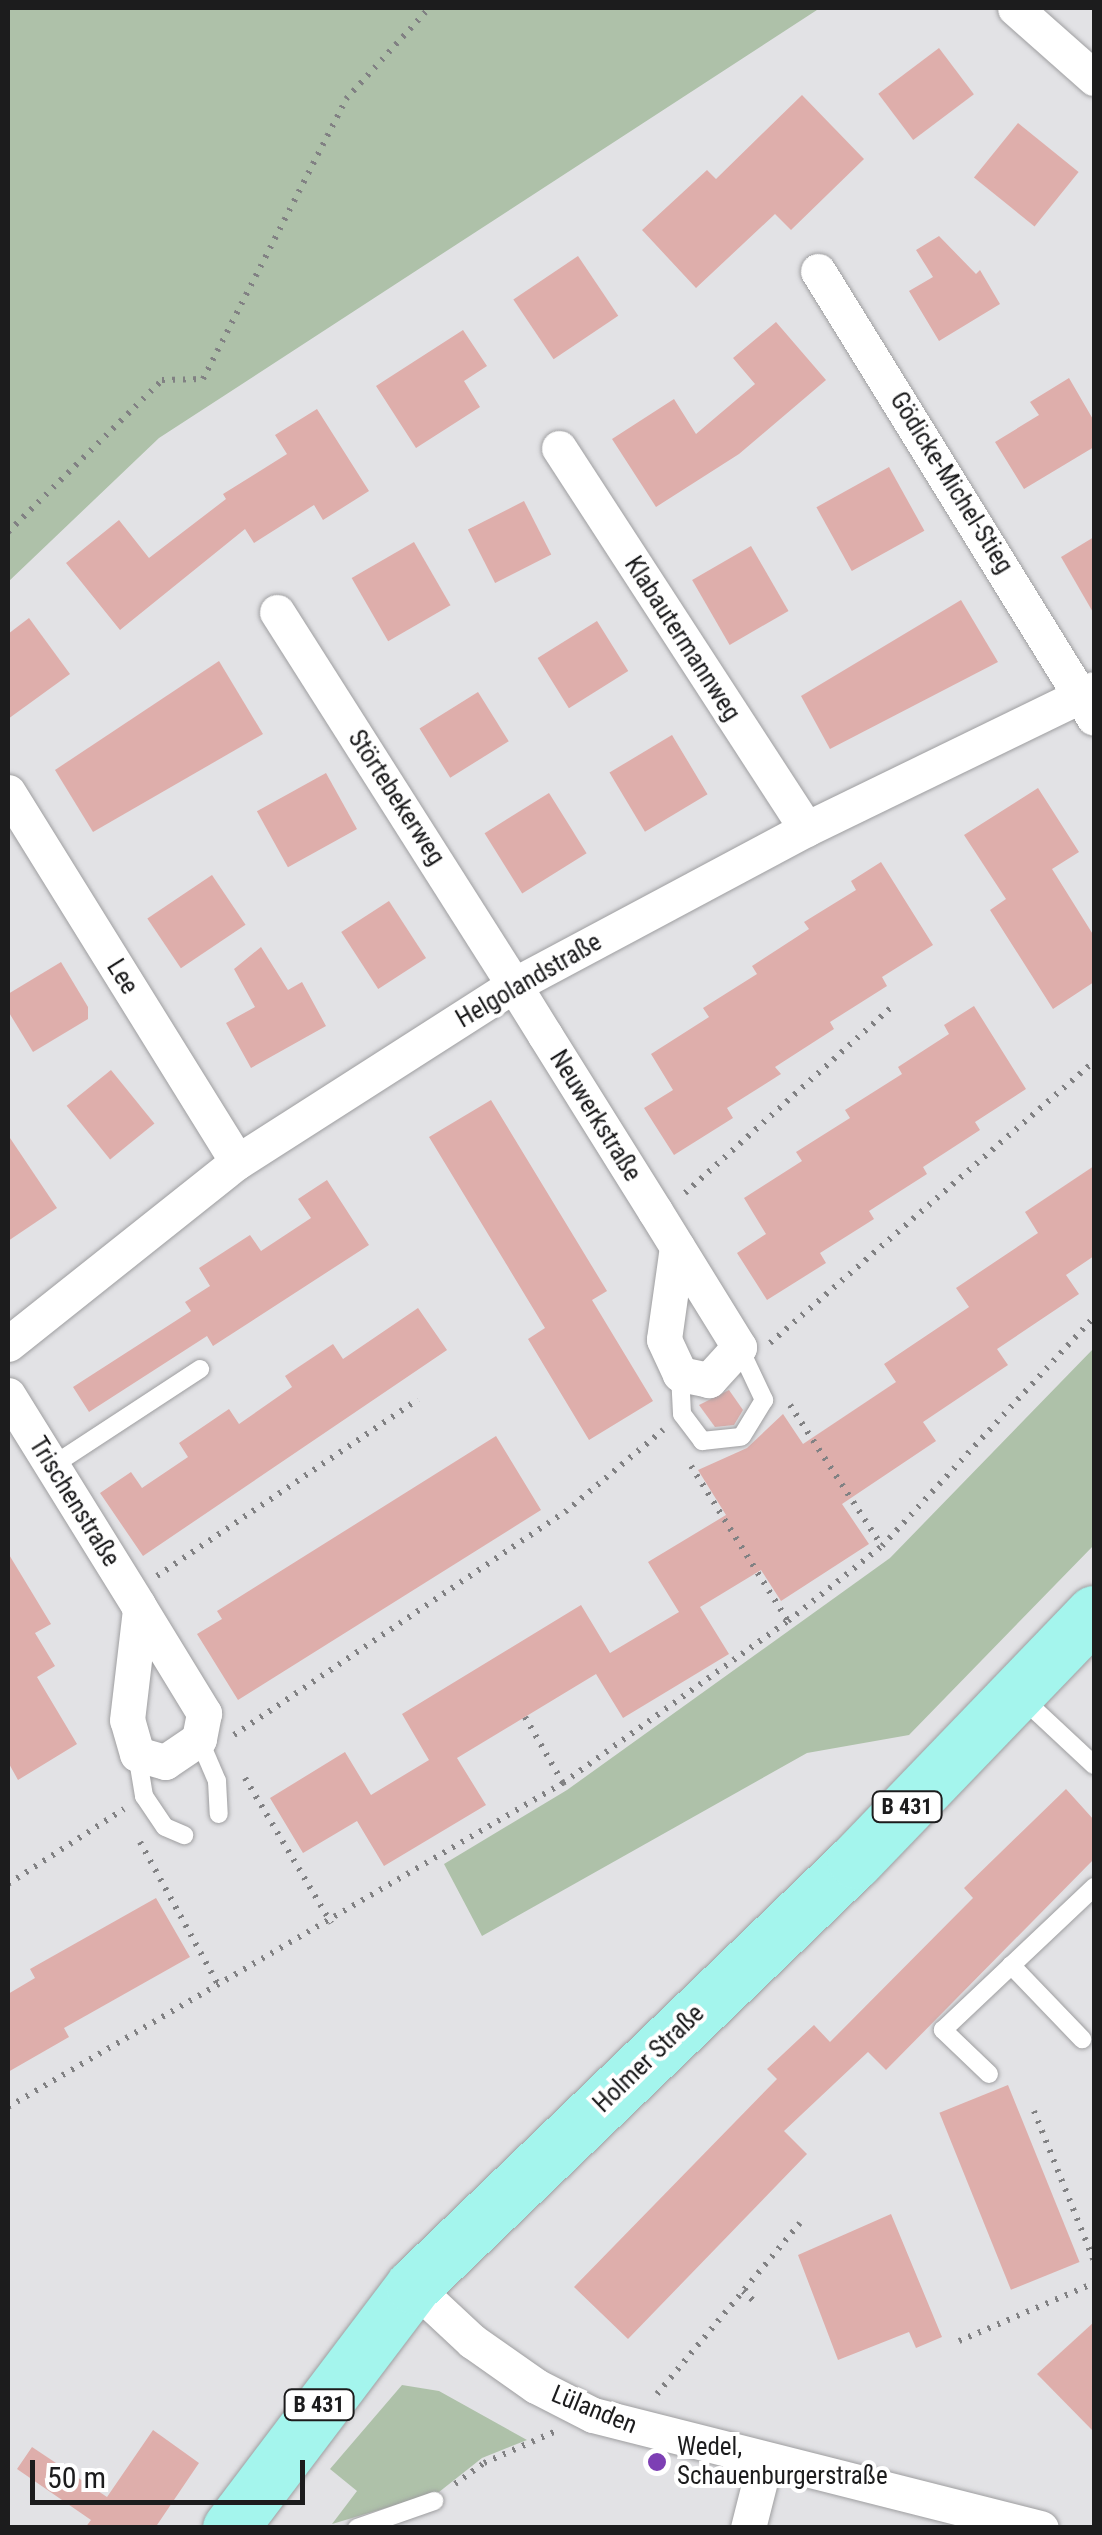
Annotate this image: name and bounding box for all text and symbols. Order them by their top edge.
street label: Gödicke-Michel-Stieg [883,387,1019,579]
street label: Klabautermannweg [618,551,746,727]
street label: Störtebekerweg [341,725,451,871]
street label: Helgolandstraße [451,927,607,1035]
street label: Lee [100,954,144,1000]
street label: Neuwerkstraße [543,1045,647,1187]
street label: Trischenstraße [22,1432,126,1572]
road number: B 431 [870,1790,944,1824]
street label: Holmer Straße [588,1999,710,2119]
street label: Lülanden [547,2379,641,2441]
road number: B 431 [282,2388,356,2422]
place label: Wedel, Schauenburgerstraße [677,2433,888,2492]
scale bar [35,2440,310,2502]
marker: Wedel, Schauenburgerstraße [646,2451,668,2473]
text: 50 m [47,2460,106,2495]

